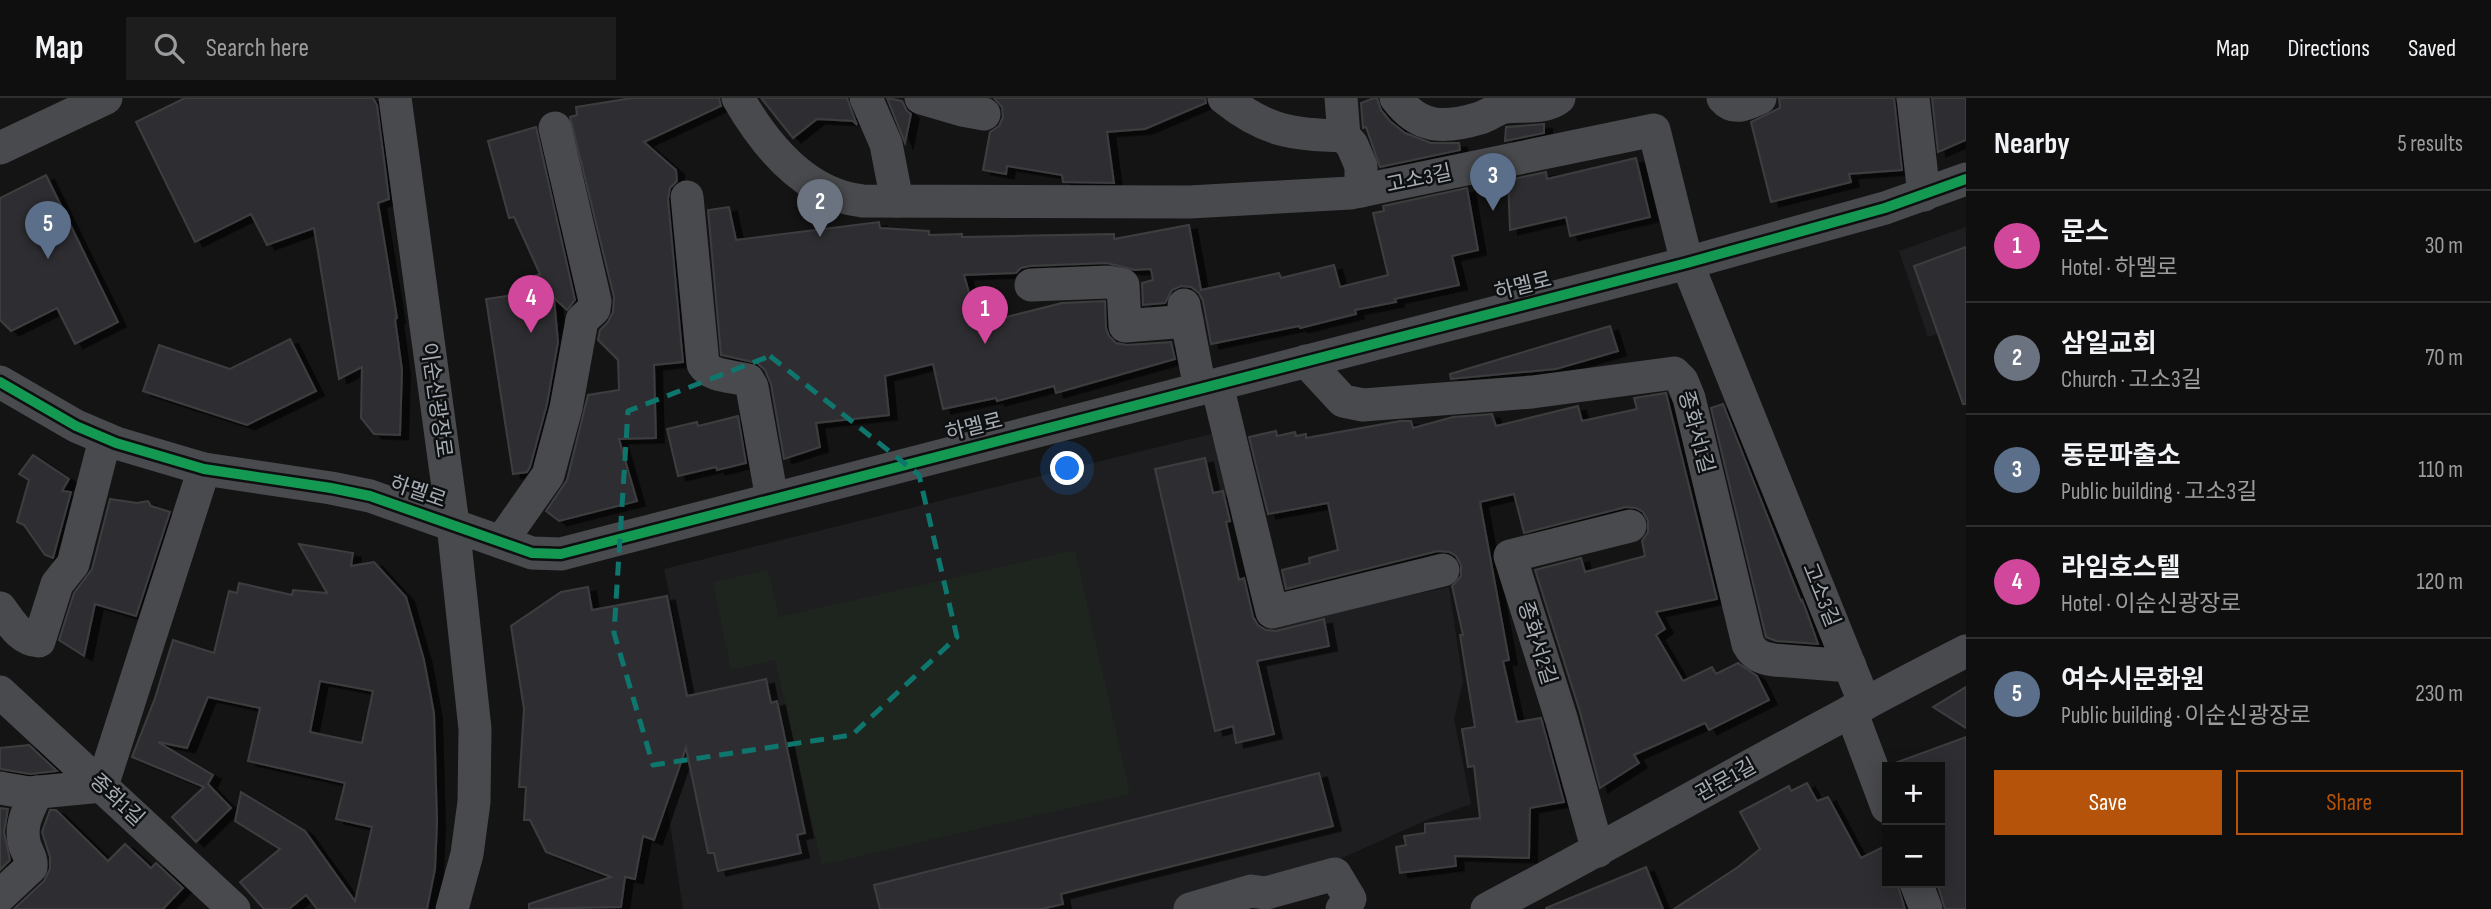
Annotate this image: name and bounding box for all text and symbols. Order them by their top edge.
search box [126,17,616,80]
text: Map [35,28,84,68]
icon: search [150,29,188,67]
text: Search here [206,33,309,64]
text: Map [2216,34,2249,63]
text: Directions [2287,34,2370,63]
text: Saved [2408,34,2456,63]
text: Nearby [1994,126,2070,162]
text: 5 results [2397,130,2463,158]
pin: 3 [1470,153,1516,211]
street label: 고소3길 [1384,160,1454,198]
pin: 2 [797,179,843,237]
pin: 5 [25,201,71,259]
text: 문스 [2061,217,2109,248]
text: 1 [2012,232,2022,260]
text: 30 m [2425,232,2463,260]
text: Hotel · 하멜로 [2061,254,2178,282]
street label: 하멜로 [1492,267,1554,305]
pin: 4 [508,275,554,333]
pin: 1 [962,286,1008,344]
text: 삼일교회 [2061,329,2157,360]
street label: 이순신광장로 [416,341,456,459]
text: 2 [2012,344,2022,372]
text: 70 m [2425,344,2463,372]
text: Church · 고소3길 [2061,366,2202,394]
street label: 종화서1길 [1673,388,1719,476]
street label: 하멜로 [943,408,1005,446]
text: 동문파출소 [2061,441,2181,472]
your location [1050,451,1084,485]
text: 3 [2012,456,2022,484]
text: 110 m [2418,456,2463,484]
street label: 하멜로 [387,471,449,513]
text: Public building · 고소3길 [2061,478,2257,506]
text: 라임호스텔 [2061,553,2181,584]
street label: 고소3길 [1797,559,1845,631]
text: 4 [2012,568,2022,596]
text: 120 m [2417,568,2463,596]
text: Hotel · 이순신광장로 [2061,590,2241,618]
street label: 종화서2길 [1512,598,1562,688]
text: 여수시문화원 [2061,665,2205,696]
text: 5 [2012,680,2022,708]
text: 230 m [2415,680,2463,708]
text: Public building · 이순신광장로 [2061,702,2311,730]
street label: 관문1길 [1691,753,1761,807]
map controls [1882,762,1945,888]
button: + [1882,762,1945,825]
street label: 종화1길 [85,769,149,831]
button: Save [1994,770,2222,835]
button: Share [2236,770,2463,835]
button: − [1882,825,1945,888]

